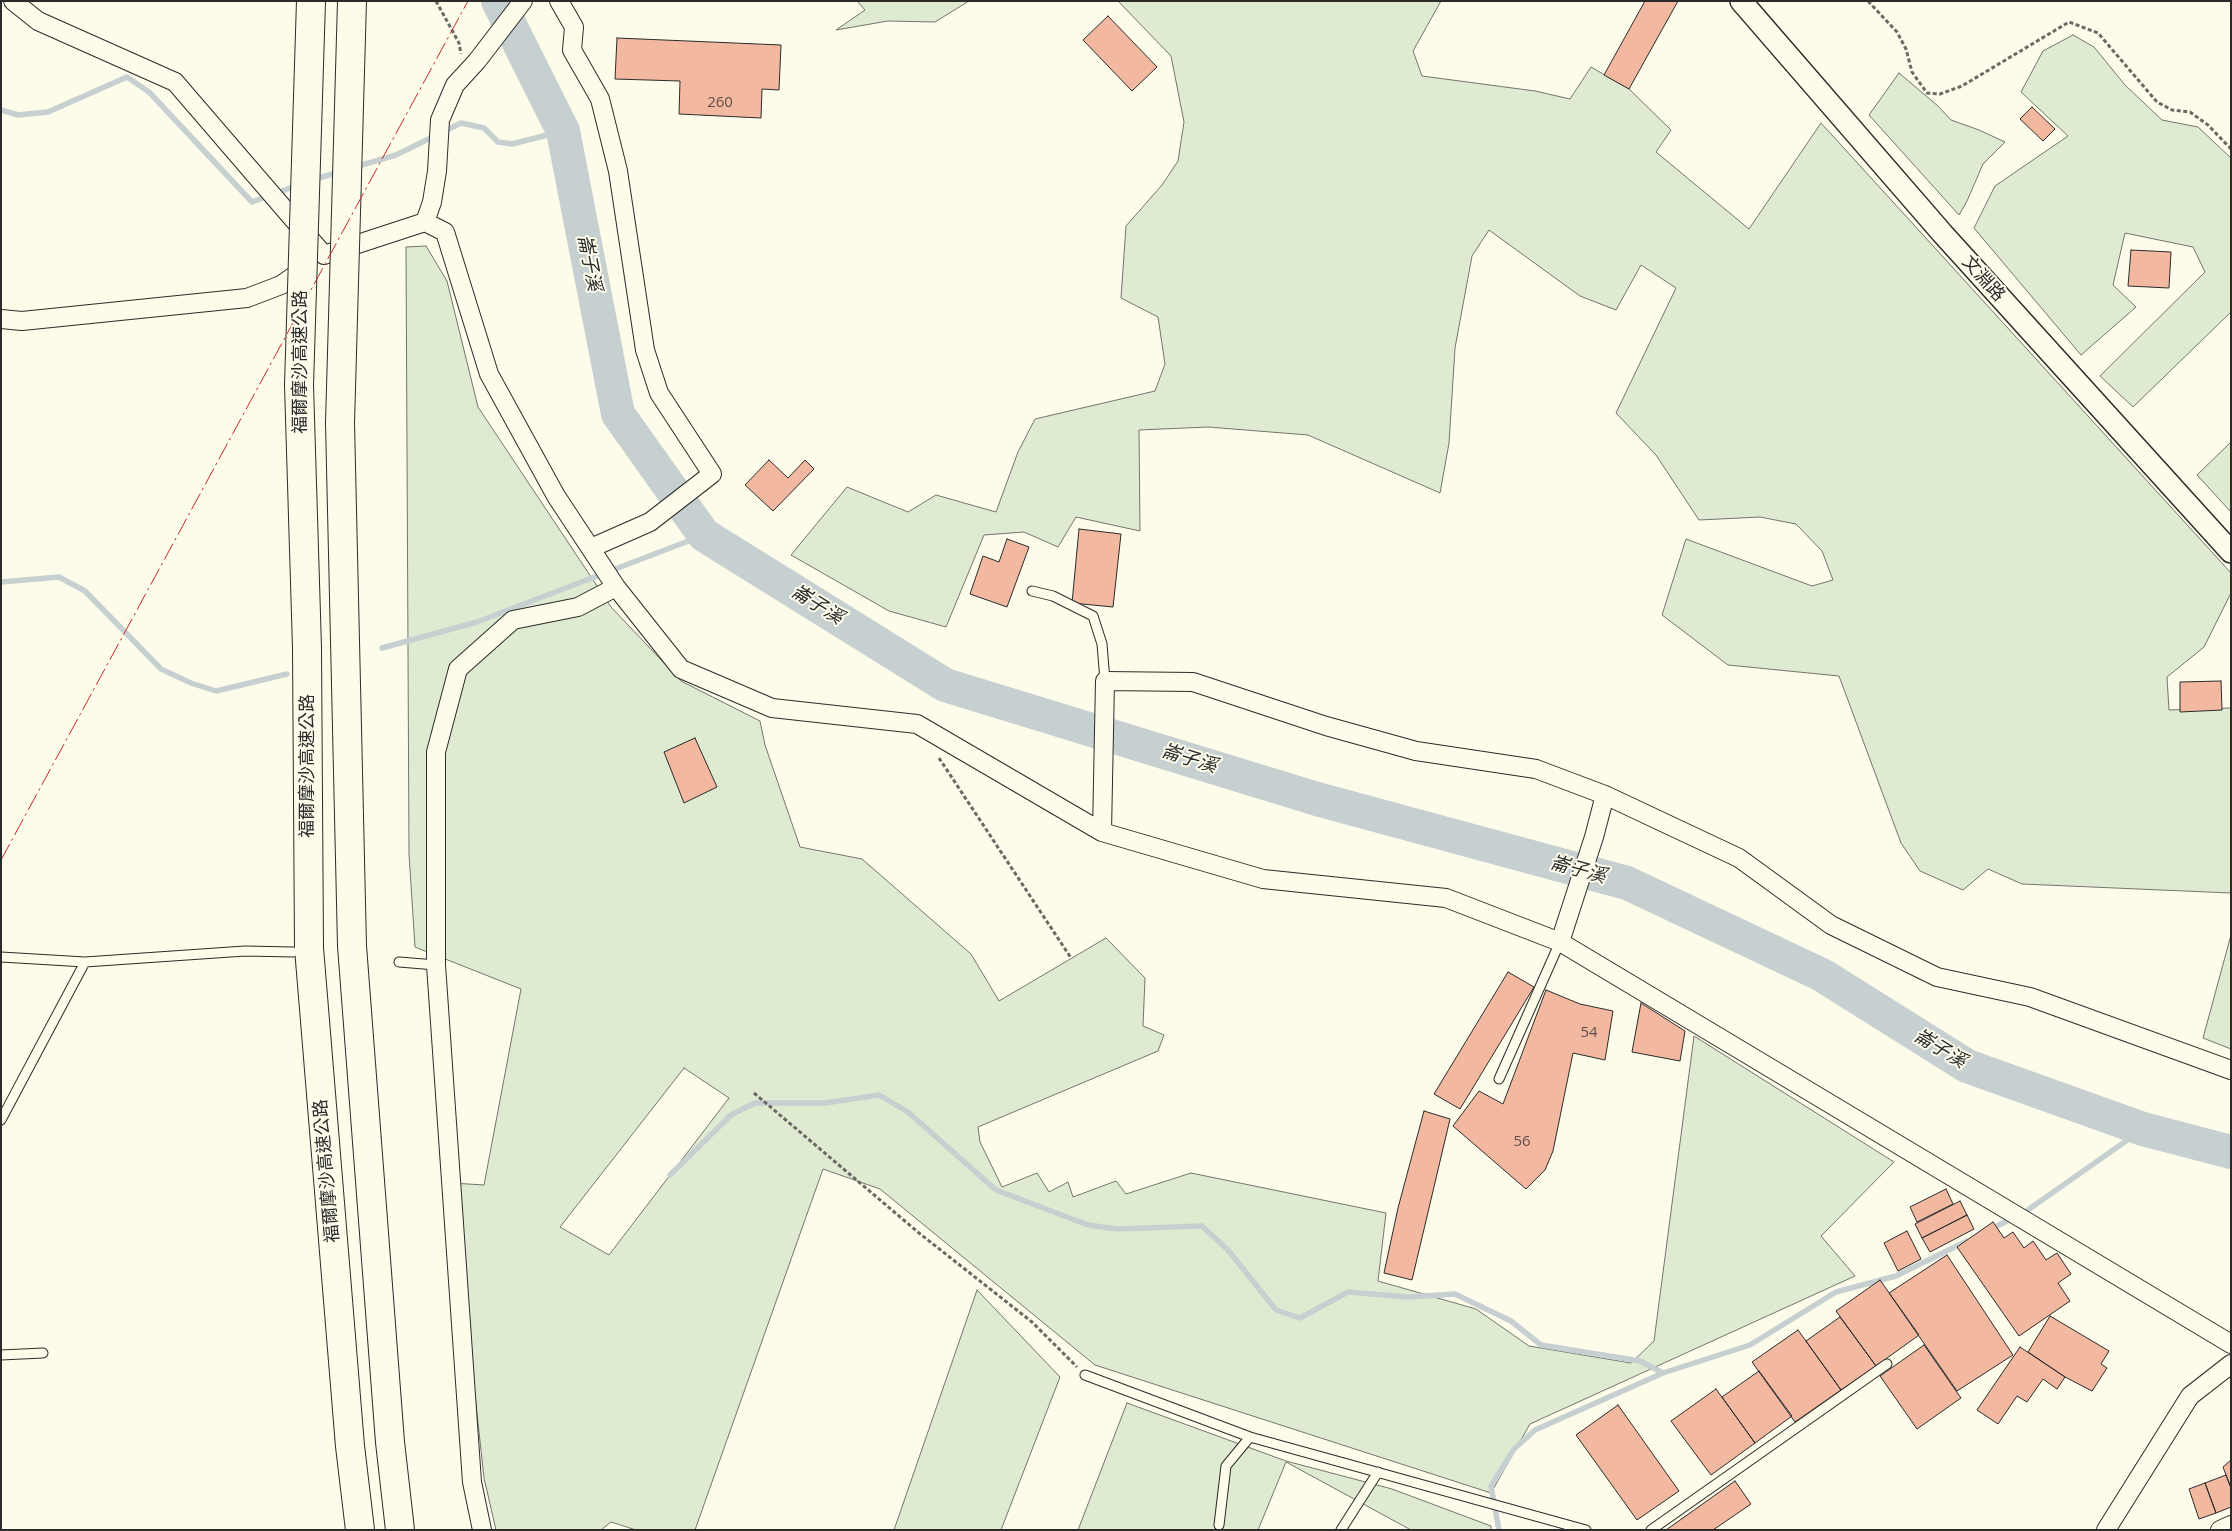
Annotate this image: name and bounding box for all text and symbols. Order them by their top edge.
house number: 260 [707,94,733,112]
water label: 崙子溪 [572,233,606,293]
street label: 文淵路 [1957,252,2009,306]
street label: 福爾摩沙高速公路 [290,290,312,434]
water label: 崙子溪 [787,580,847,630]
street label: 福爾摩沙高速公路 [297,694,319,838]
water label: 崙子溪 [1158,740,1220,778]
water label: 崙子溪 [1548,852,1608,888]
house number: 54 [1580,1024,1598,1042]
water label: 崙子溪 [1910,1025,1970,1073]
street label: 福爾摩沙高速公路 [310,1098,344,1244]
house number: 56 [1513,1133,1531,1151]

